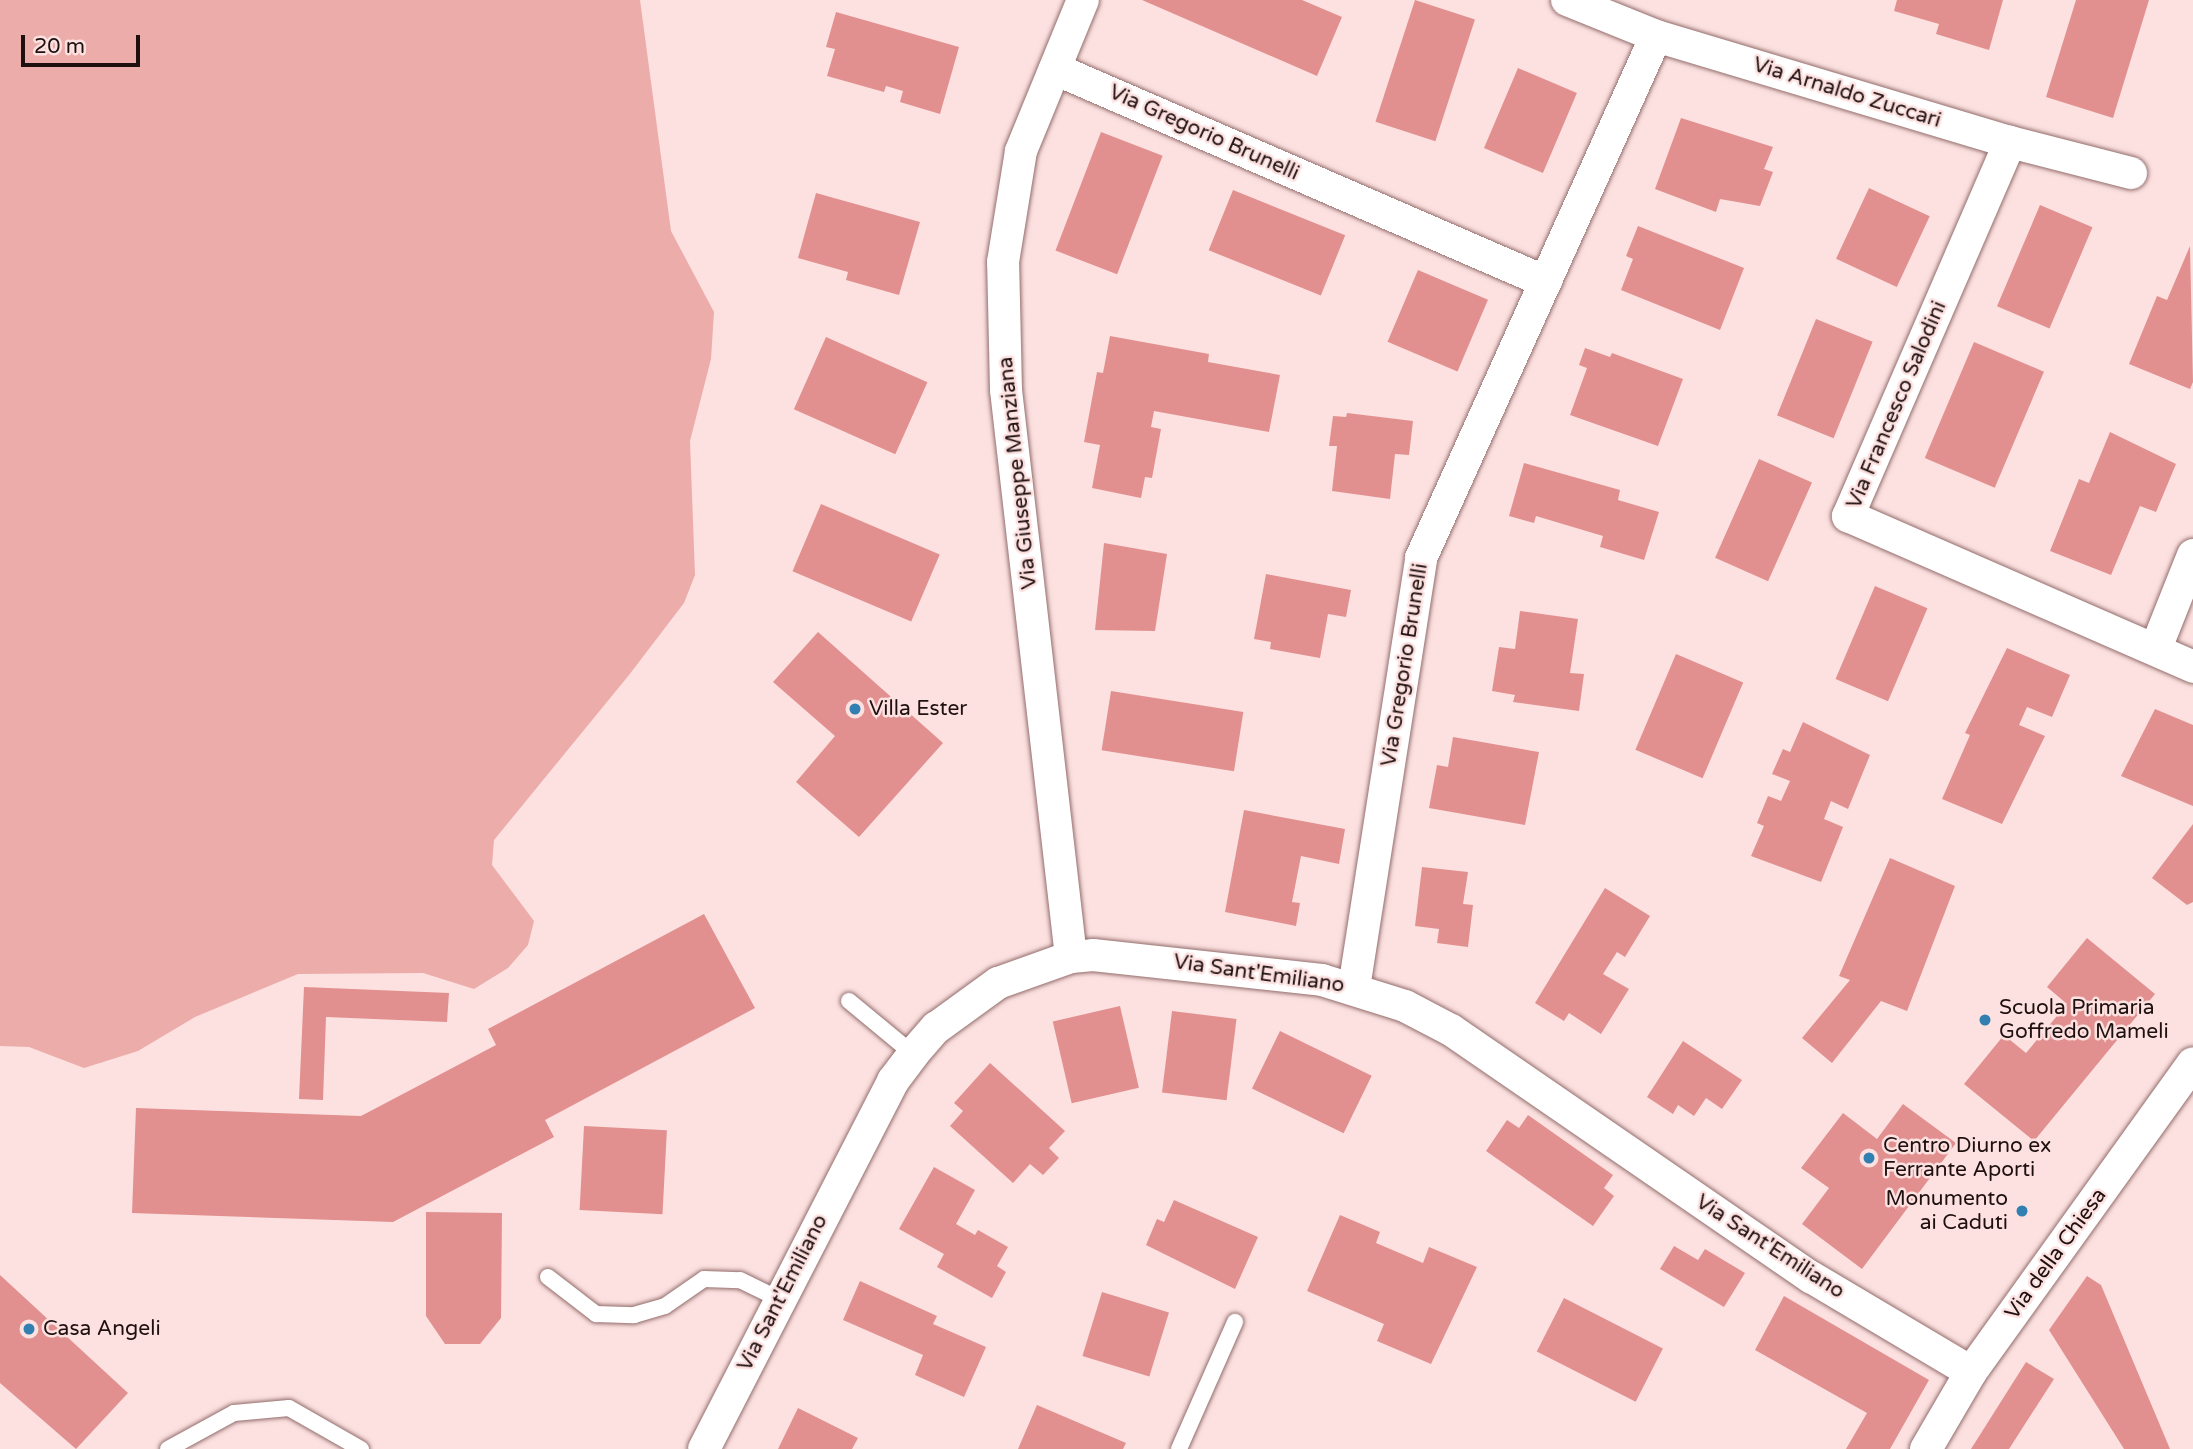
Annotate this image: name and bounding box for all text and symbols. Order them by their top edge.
scale bar [24,21,144,65]
text: 20 m [34,34,85,59]
street label: Via Arnaldo Zuccari [1750,52,1944,134]
street label: Via Gregorio Brunelli [1105,80,1303,186]
street label: Via Francesco Salodini [1842,297,1952,513]
street label: Via Giuseppe Manziana [993,356,1043,590]
street label: Via Gregorio Brunelli [1376,562,1434,768]
place label: Villa Ester [869,696,967,722]
marker: Villa Ester [847,701,863,717]
street label: Via Sant'Emiliano [1172,950,1346,998]
place label: Scuola Primaria Goffredo Mameli [1999,995,2169,1045]
marker: Scuola Primaria Goffredo Mameli [1977,1012,1993,1028]
place label: Centro Diurno ex Ferrante Aporti [1883,1133,2051,1183]
marker: Centro Diurno ex Ferrante Aporti [1861,1150,1877,1166]
street label: Via della Chiesa [2000,1183,2112,1325]
place label: Monumento ai Caduti [1885,1186,2008,1236]
street label: Via Sant'Emiliano [1691,1189,1849,1305]
marker: Monumento ai Caduti [2014,1203,2030,1219]
street label: Via Sant'Emiliano [733,1210,833,1376]
place label: Casa Angeli [43,1316,161,1342]
marker: Casa Angeli [21,1321,37,1337]

